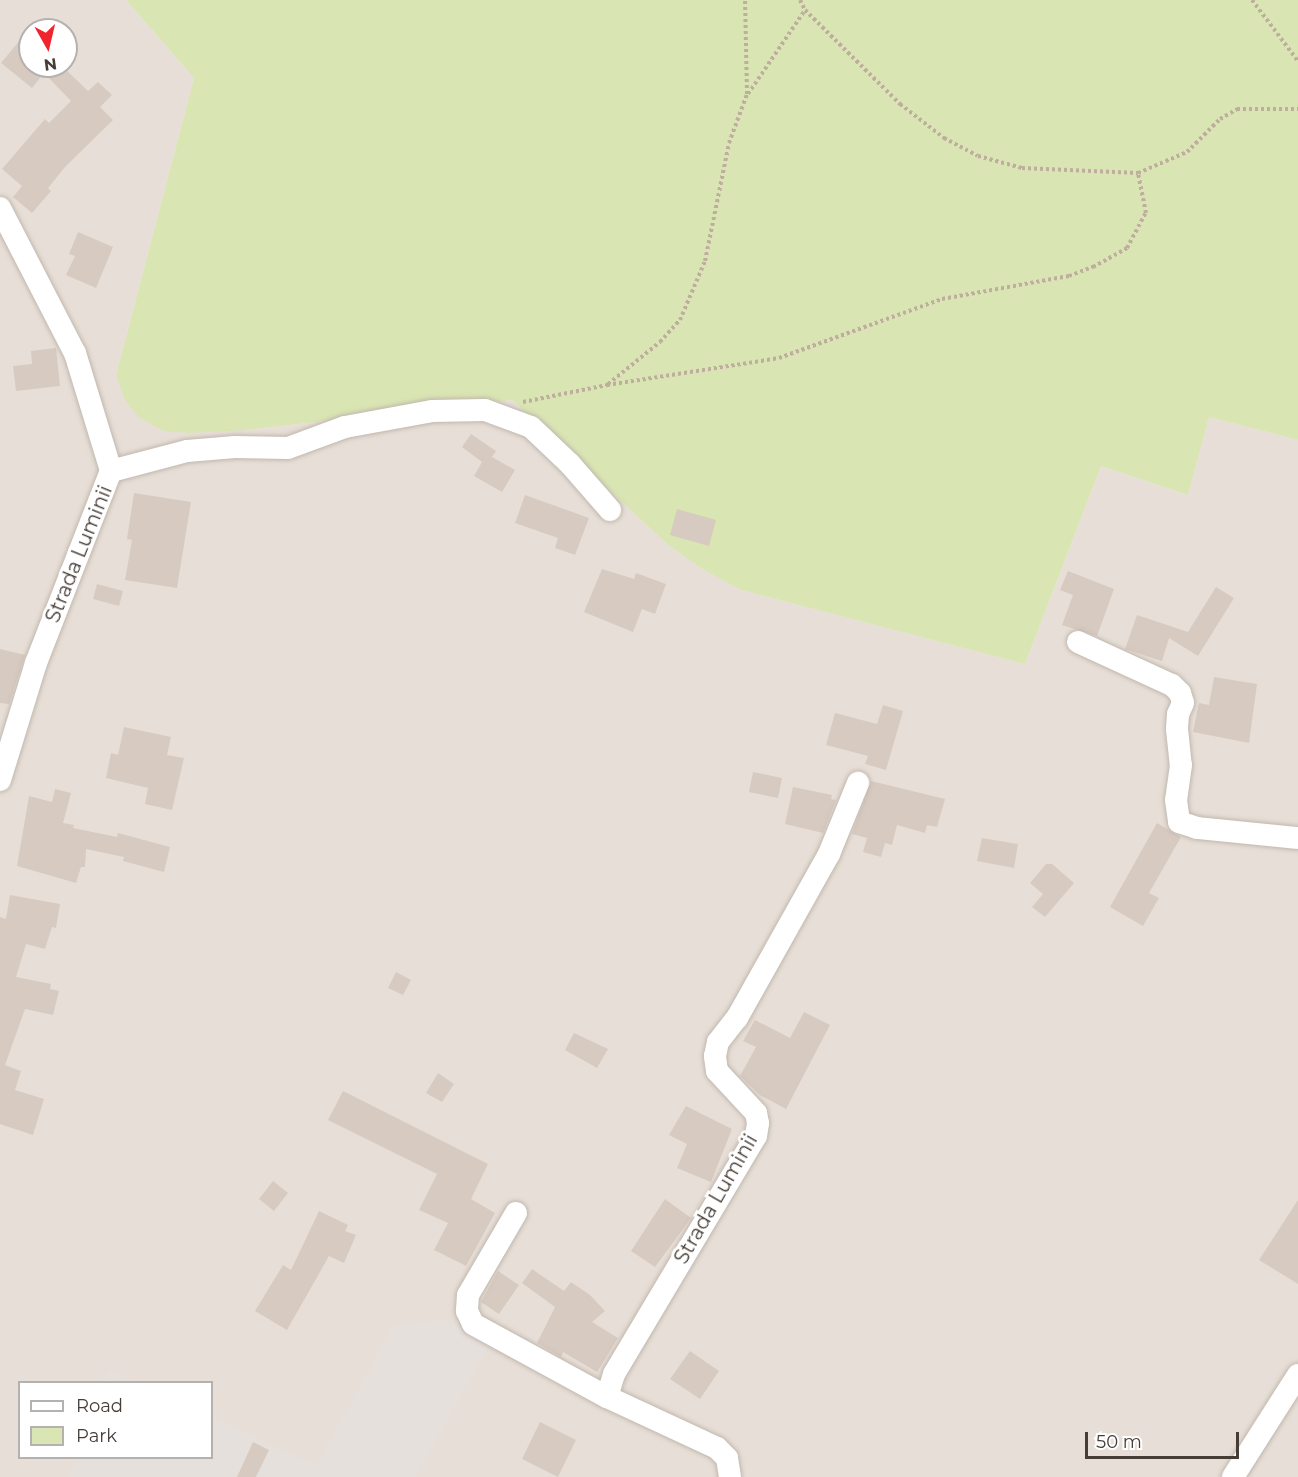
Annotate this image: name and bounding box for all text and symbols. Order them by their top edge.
north arrow [18,18,78,78]
text: N [43,54,58,75]
street label: Strada Luminii [41,482,117,626]
street label: Strada Luminii [669,1130,763,1268]
legend [18,1381,213,1459]
text: Road [76,1395,123,1417]
scale bar [1088,1420,1242,1458]
text: Park [76,1425,117,1447]
text: 50 m [1096,1431,1142,1453]

